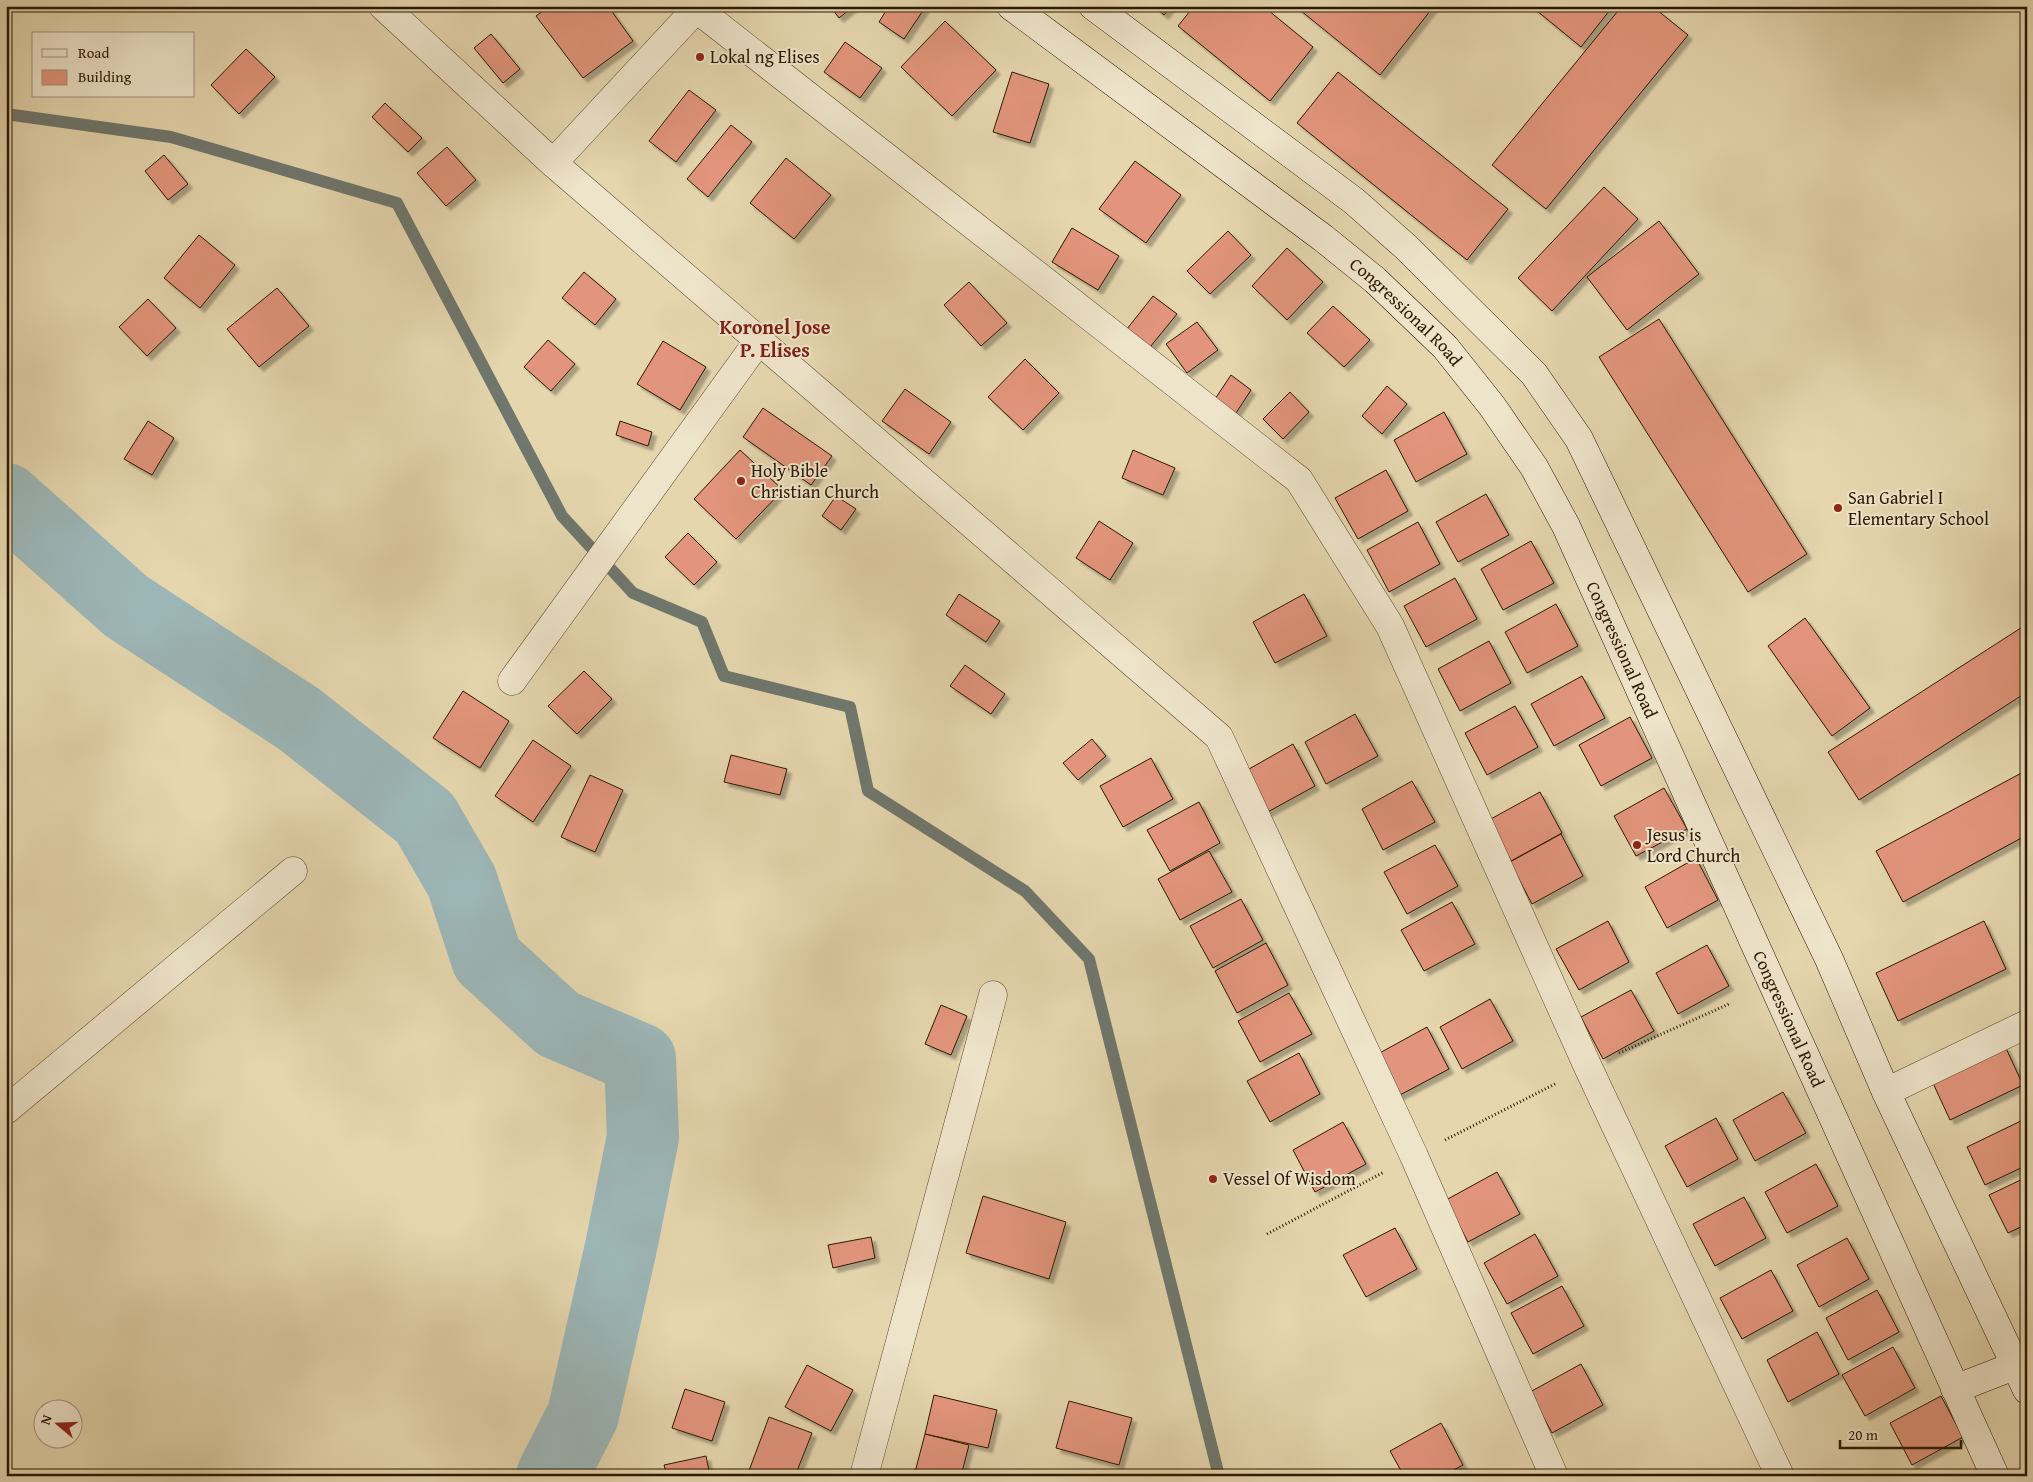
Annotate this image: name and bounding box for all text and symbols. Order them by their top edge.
legend [32,32,195,98]
text: Road [78,42,109,63]
place label: Lokal ng Elises [710,43,820,70]
marker: Lokal ng Elises [694,51,706,63]
text: Building [78,66,132,87]
street label: Congressional Road [1344,251,1469,372]
district label: Koronel Jose P. Elises [719,312,831,364]
place label: Holy Bible Christian Church [751,457,879,505]
marker: Holy Bible Christian Church [735,475,747,487]
place label: San Gabriel I Elementary School [1848,484,1989,532]
marker: San Gabriel I Elementary School [1832,502,1844,514]
street label: Congressional Road [1580,577,1665,723]
place label: Jesus is Lord Church [1645,821,1740,869]
marker: Jesus is Lord Church [1631,839,1643,851]
street label: Congressional Road [1746,946,1832,1092]
place label: Vessel Of Wisdom [1223,1165,1356,1192]
marker: Vessel Of Wisdom [1207,1173,1219,1185]
north arrow [32,1400,82,1450]
text: N [35,1411,57,1427]
scale bar [1840,1417,1962,1449]
text: 20 m [1848,1424,1879,1445]

